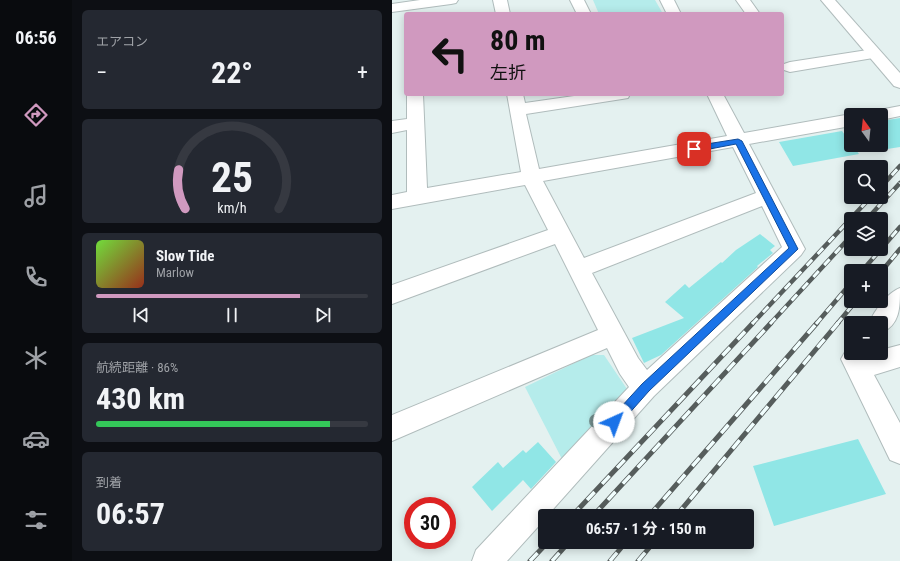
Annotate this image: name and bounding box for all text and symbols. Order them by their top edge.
text: 80 m [490,24,546,57]
text: 06:56 [15,27,57,48]
icon: left [424,28,476,80]
text: エアコン [96,34,148,49]
text: 22° [211,55,253,90]
text: − [96,60,107,85]
text: + [357,60,368,85]
text: 左折 [490,62,526,83]
icon: directions [22,101,50,129]
north arrow [844,108,888,152]
map controls [844,108,888,360]
pin [677,132,711,166]
icon: arrive [683,138,705,160]
text: 25 [211,153,253,202]
button: search [844,160,888,204]
icon: music [22,182,50,210]
text: km/h [217,200,247,216]
button: layers [844,212,888,256]
text: Slow Tide [156,247,214,265]
icon: phone [22,263,50,291]
button: + [844,264,888,308]
text: Marlow [156,265,194,280]
icon: previous [130,304,152,326]
icon: pause [221,304,243,326]
icon: next [312,304,334,326]
button: − [844,316,888,360]
icon: climate [22,344,50,372]
text: 航続距離 · 86% [96,360,178,375]
text: 430 km [96,381,185,416]
position arrow [593,401,635,443]
icon: car [22,425,50,453]
text: 到着 [96,475,122,490]
text: 06:57 [96,496,165,531]
speed limit sign: 30 [404,497,456,549]
icon: filters [22,506,50,534]
text: 06:57 · 1 分 · 150 m [586,520,706,538]

